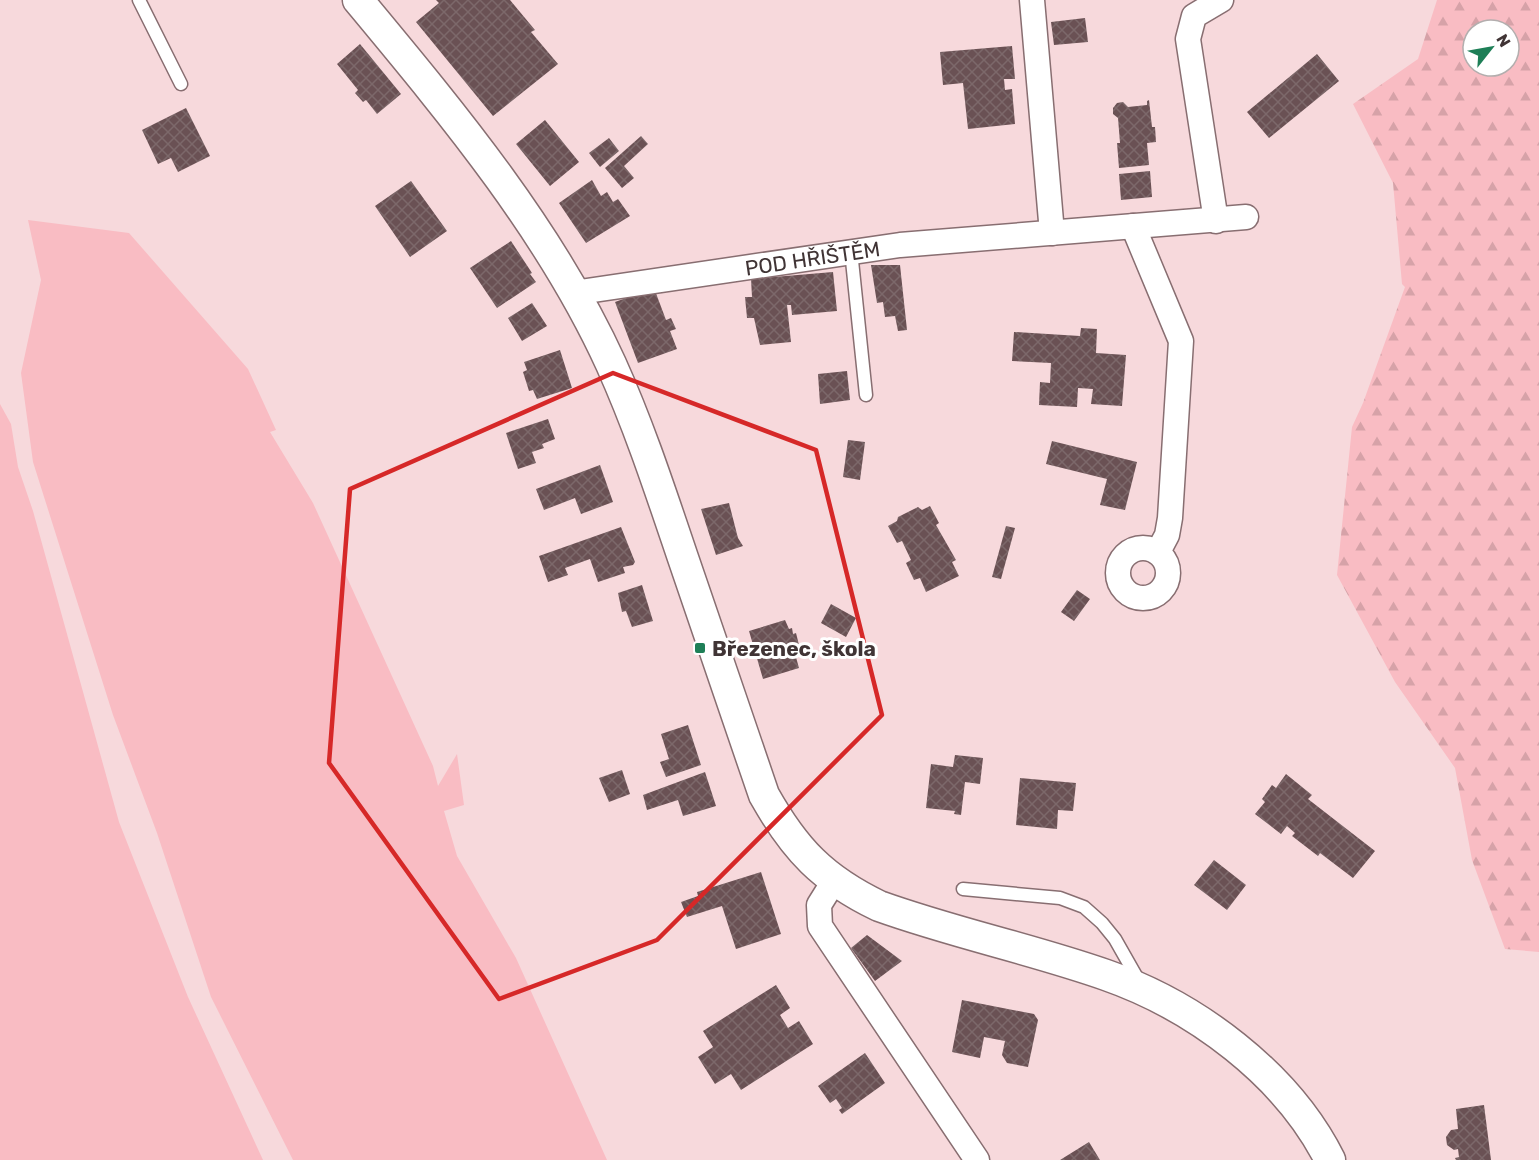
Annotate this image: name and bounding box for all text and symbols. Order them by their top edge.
north arrow [1461,18,1521,78]
text: N [1492,31,1515,50]
street label: POD HŘIŠTĚM [743,236,882,280]
place label: Březenec, škola [712,636,876,661]
marker: Březenec, škola [693,641,707,655]

